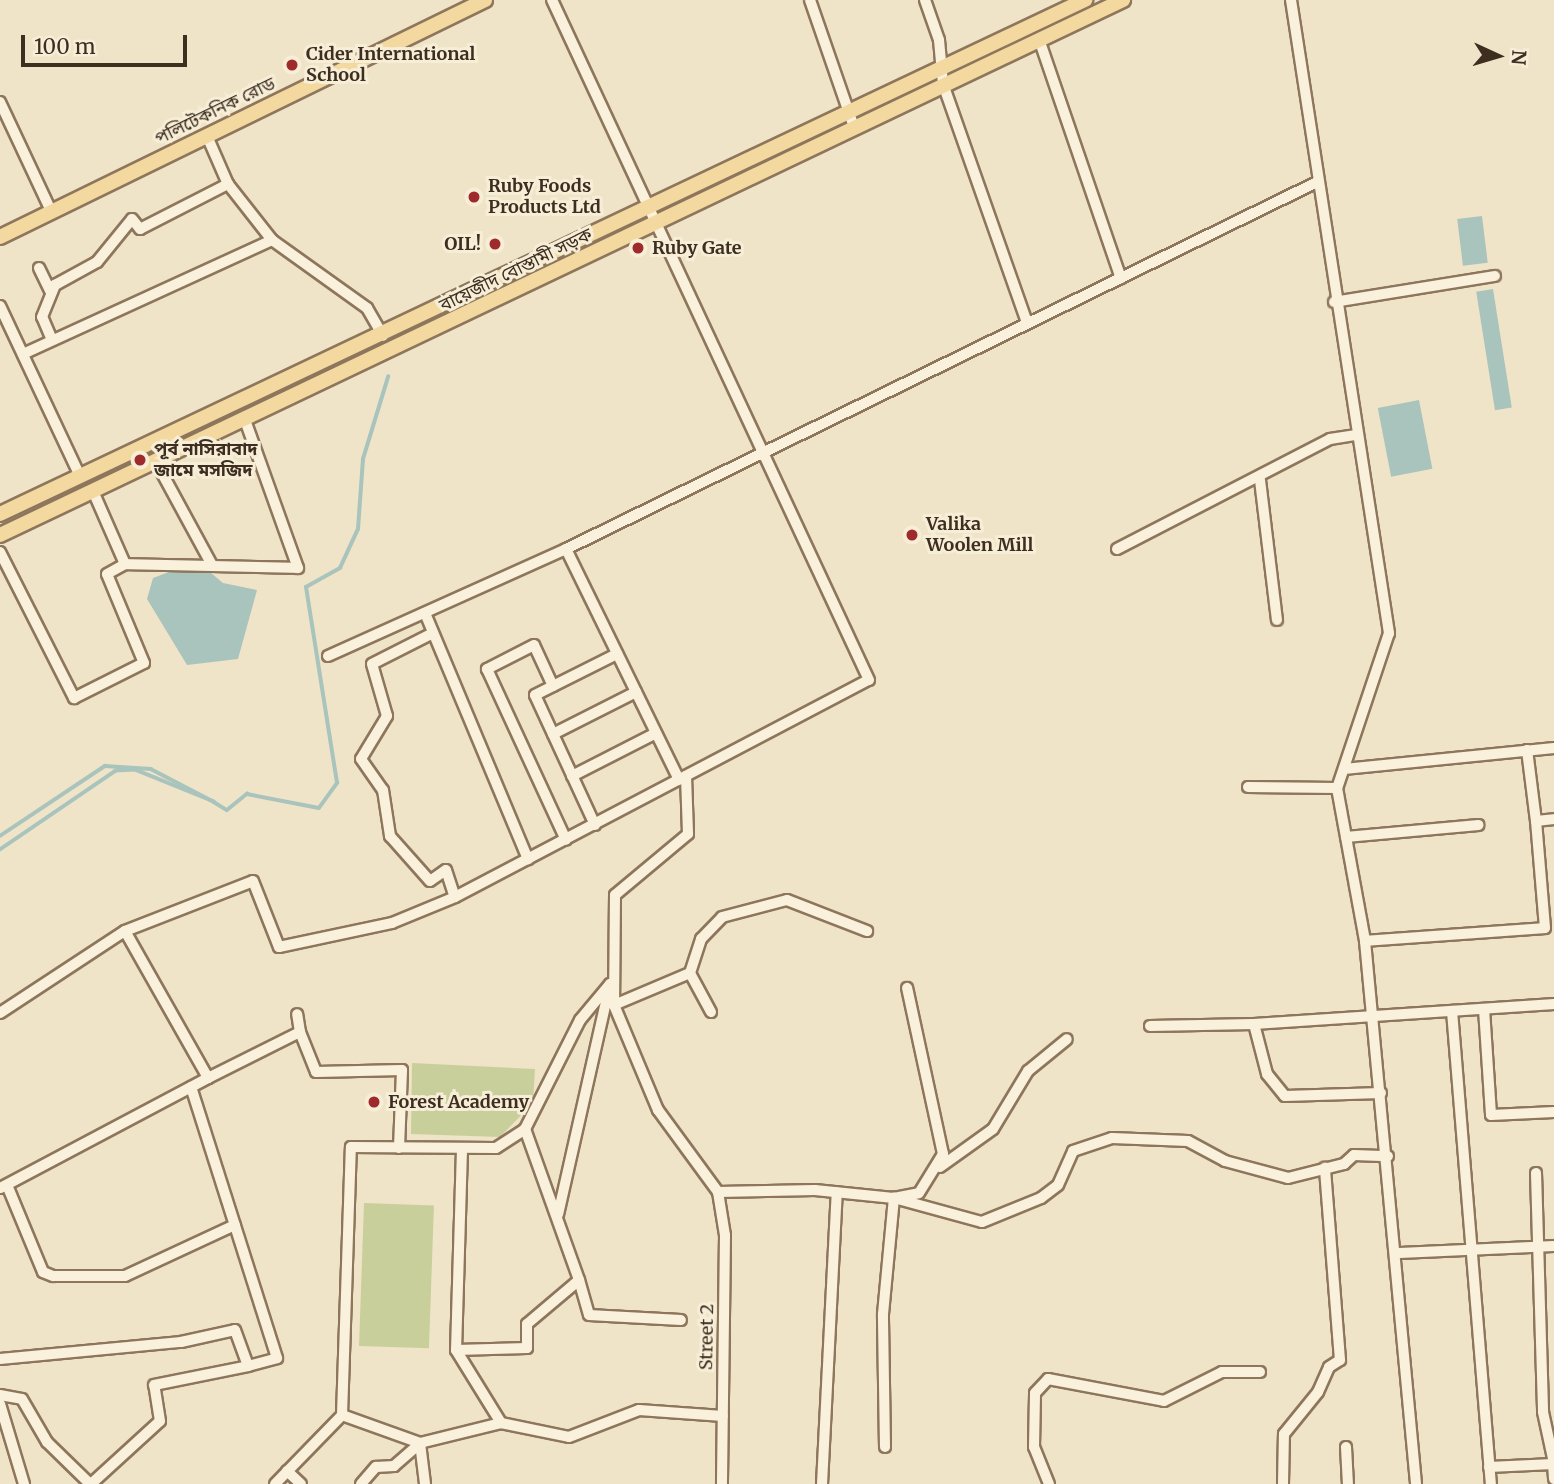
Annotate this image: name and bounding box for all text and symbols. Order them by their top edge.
scale bar [24,21,191,65]
north arrow [1463,21,1533,91]
text: 100 m [34,33,96,60]
place label: Cider International School [306,44,475,86]
text: N [1506,49,1531,66]
marker: Cider International School [284,57,300,73]
street label: পলিটেকনিক রোড [151,73,279,149]
place label: Ruby Foods Products Ltd [488,176,601,218]
marker: Ruby Foods Products Ltd [466,189,482,205]
street label: বায়েজীদ বোস্তামী সড়ক [436,224,596,316]
place label: OIL! [444,233,481,255]
marker: OIL! [487,236,503,252]
place label: Ruby Gate [652,237,742,259]
marker: Ruby Gate [630,240,646,256]
place label: পূর্ব নাসিরাবাদ জামে মসজিদ [154,439,257,482]
marker: পূর্ব নাসিরাবাদ জামে মসজিদ [132,452,148,468]
place label: Valika Woolen Mill [926,514,1033,556]
marker: Valika Woolen Mill [904,527,920,543]
place label: Forest Academy [388,1091,529,1113]
marker: Forest Academy [366,1094,382,1110]
street label: Street 2 [696,1304,718,1370]

